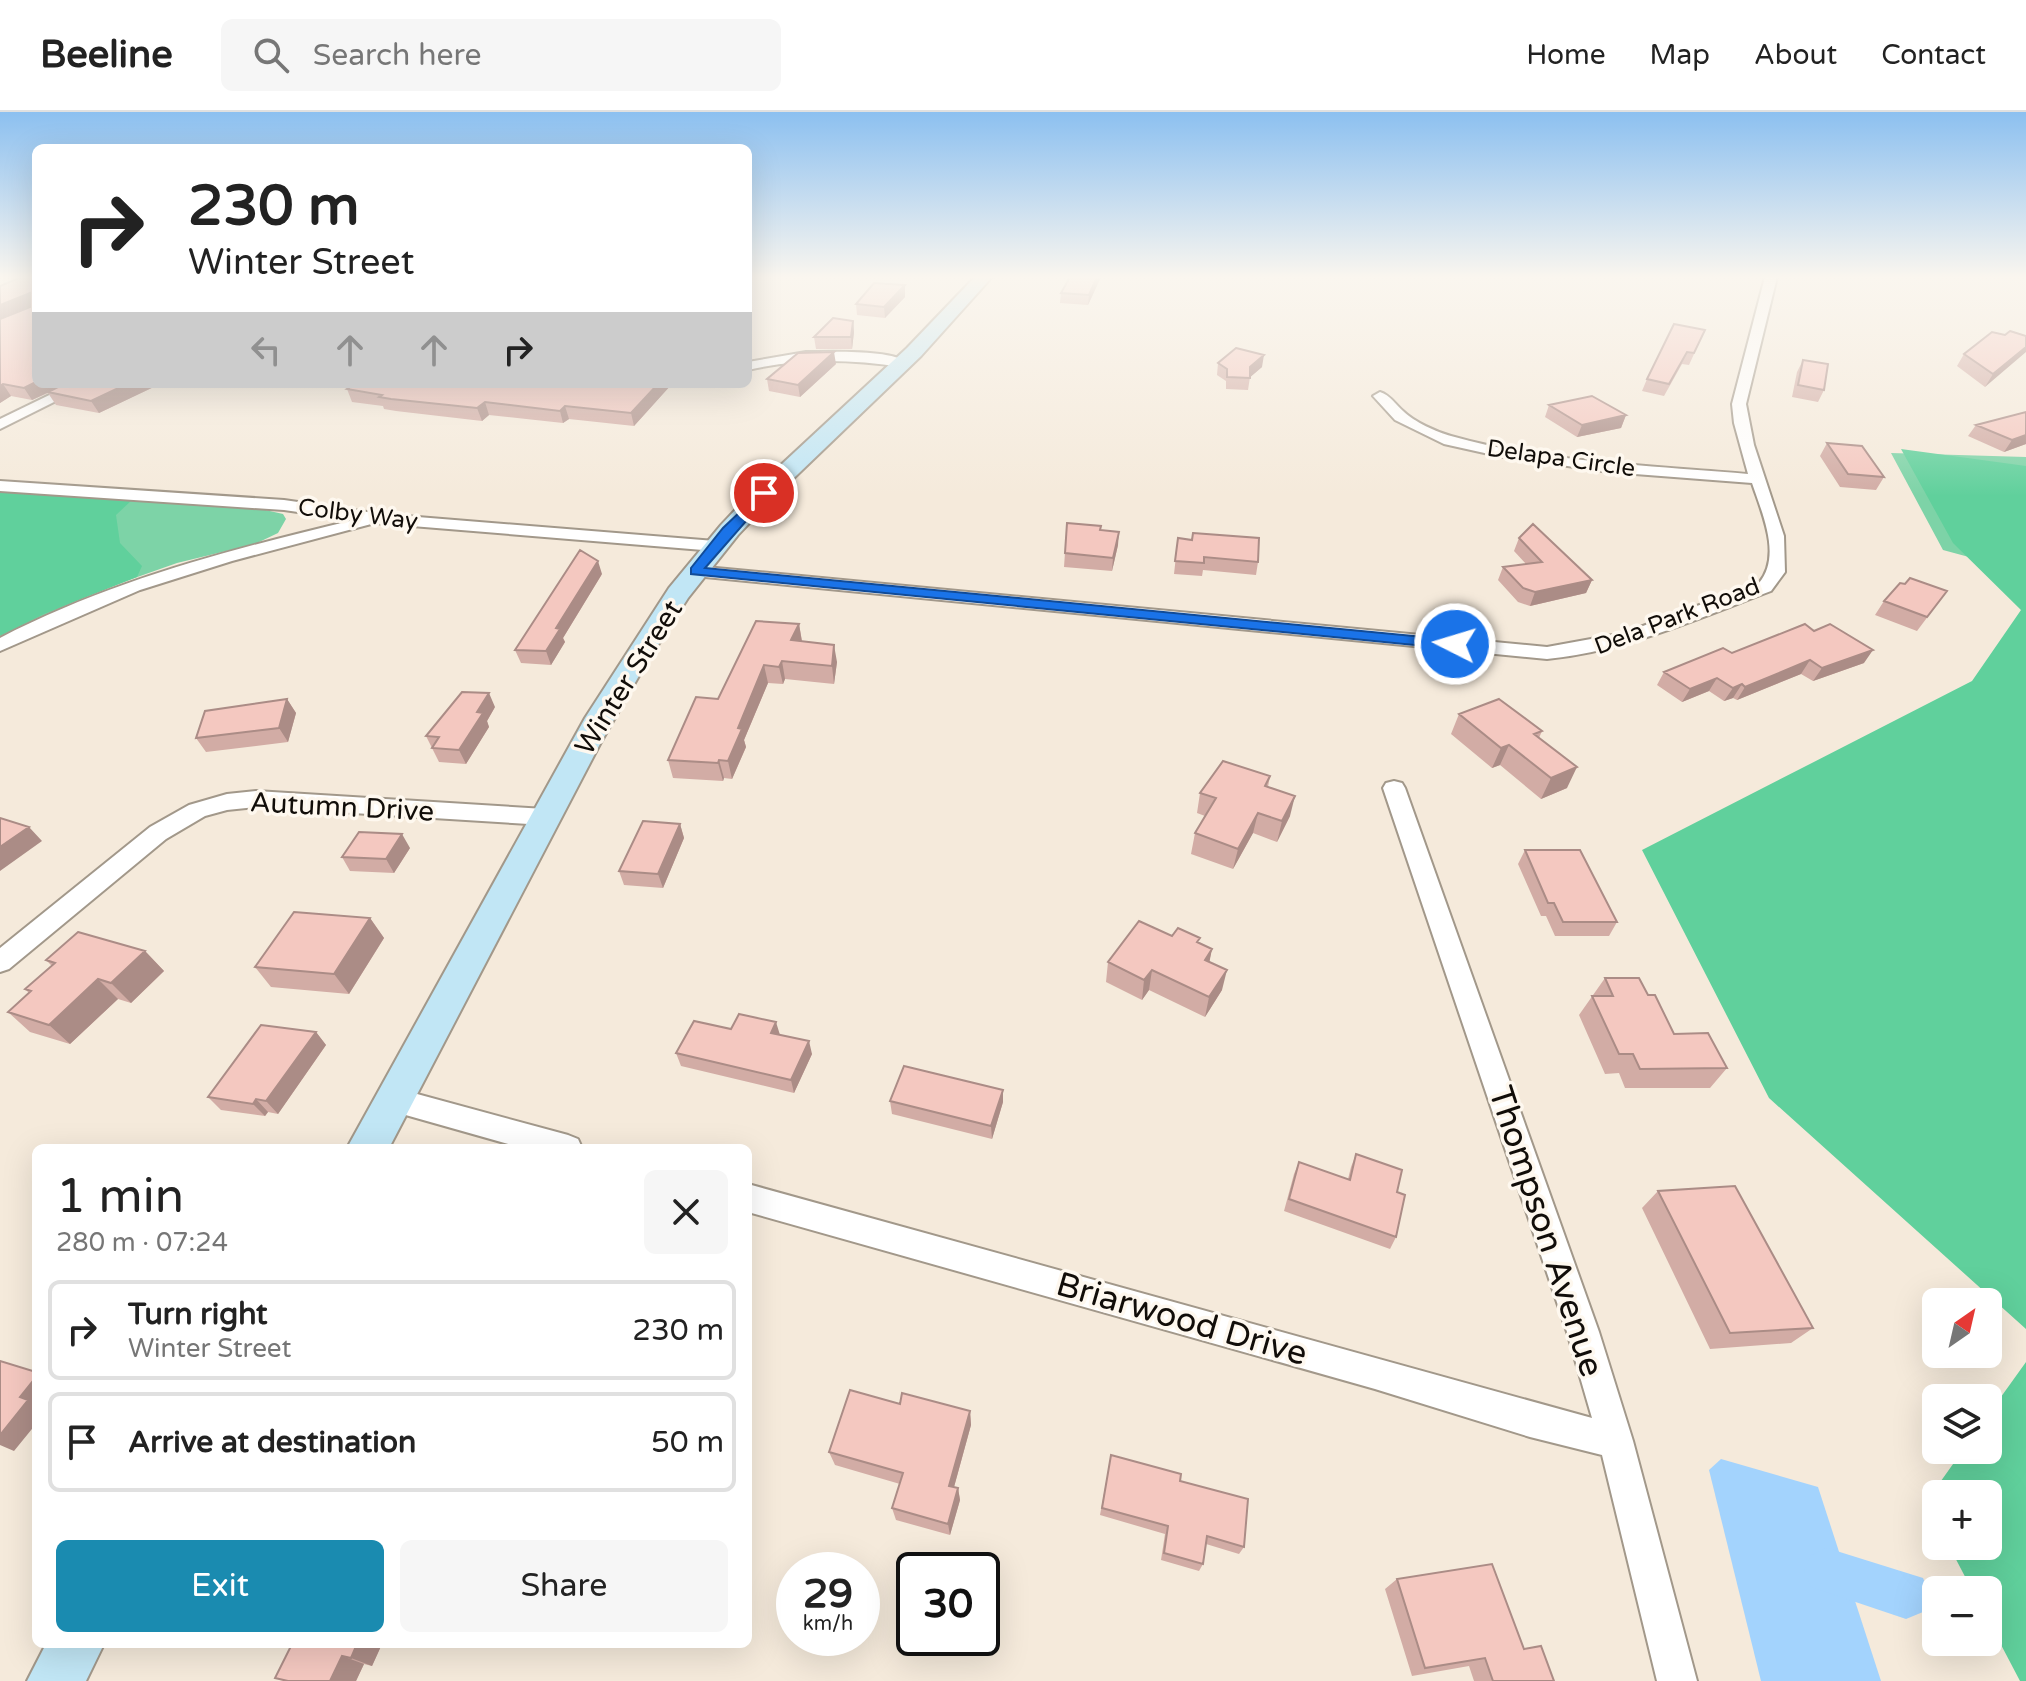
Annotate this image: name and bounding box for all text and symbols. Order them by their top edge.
search box [221,19,781,91]
text: Beeline [40,32,173,78]
icon: search [249,33,293,77]
text: Search here [313,37,481,74]
text: Home [1526,38,1606,72]
text: Map [1650,38,1710,72]
text: About [1754,38,1837,72]
text: Contact [1881,38,1986,72]
text: 230 m [188,173,359,240]
icon: right [56,176,160,280]
text: Winter Street [188,241,414,284]
icon: left [244,328,288,372]
icon: ahead [328,328,372,372]
icon: ahead [412,328,456,372]
icon: right [496,328,540,372]
street label: Delapa Circle [1485,434,1637,483]
pin [730,459,798,527]
icon: arrive [742,471,786,515]
street label: Colby Way [296,493,420,536]
street label: Dela Park Road [1590,572,1764,661]
street label: Winter Street [568,594,690,761]
position arrow [1413,602,1497,686]
street label: Autumn Drive [249,785,435,829]
street label: Thompson Avenue [1479,1081,1612,1382]
text: 1 min [56,1168,184,1226]
button: close [644,1170,728,1254]
text: 280 m · 07:24 [56,1227,228,1258]
street label: Briarwood Drive [1051,1264,1312,1375]
north arrow [1922,1288,2002,1368]
map controls [1922,1288,2002,1656]
text: Turn right [128,1296,268,1333]
icon: right [60,1308,104,1352]
text: 230 m [632,1312,724,1349]
text: Winter Street [128,1333,292,1364]
button: layers [1922,1384,2002,1464]
icon: arrive [60,1420,104,1464]
text: Arrive at destination [128,1424,416,1461]
text: 50 m [651,1424,724,1461]
button: + [1922,1480,2002,1560]
button: Exit [56,1540,384,1632]
button: Share [400,1540,728,1632]
speed limit sign: 30 [896,1552,1000,1656]
text: 29 [803,1570,853,1618]
button: − [1922,1576,2002,1656]
text: km/h [803,1612,853,1636]

